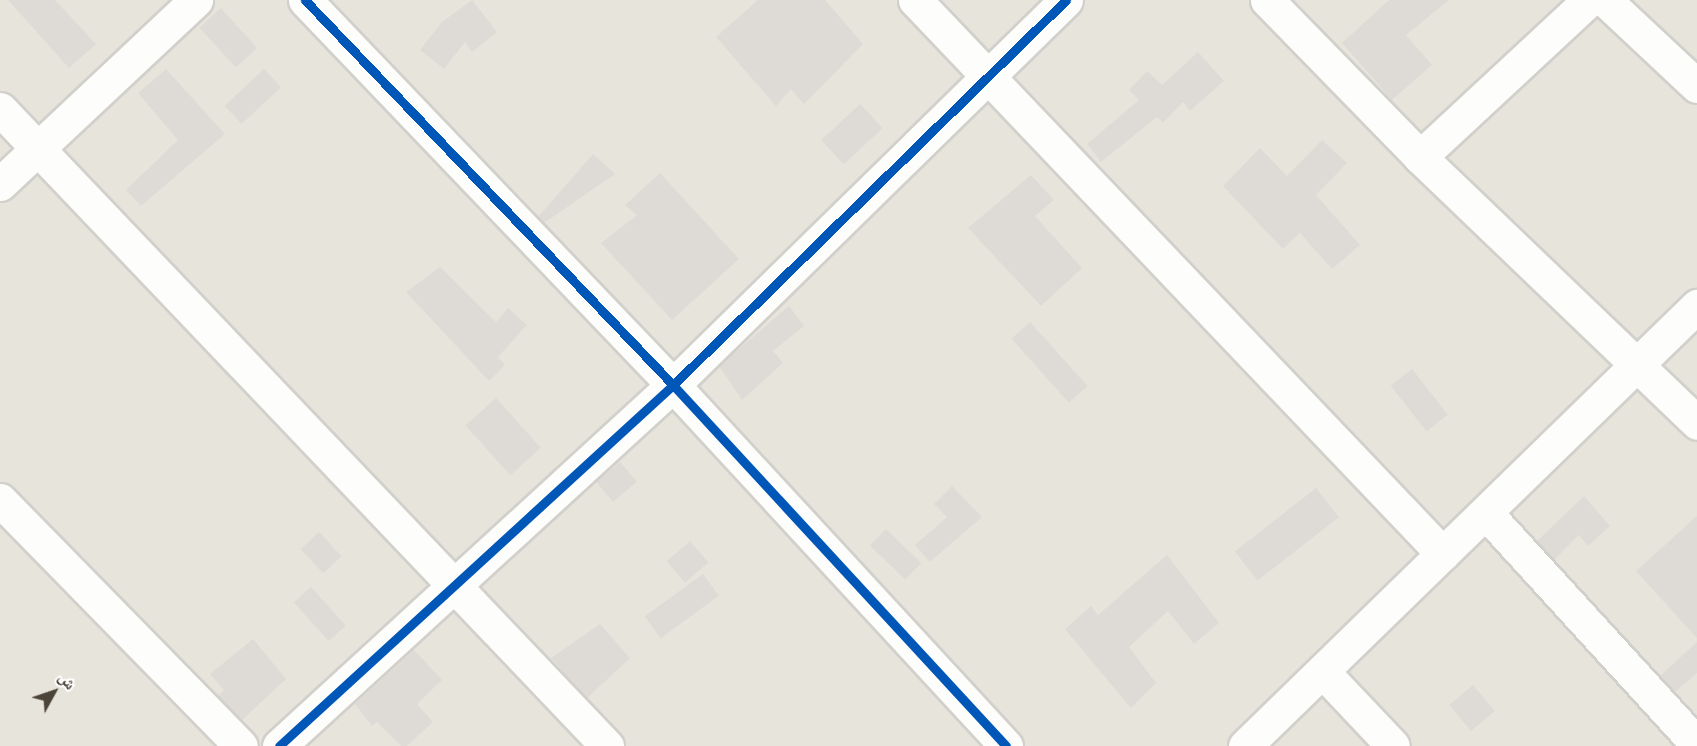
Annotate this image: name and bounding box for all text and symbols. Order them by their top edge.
north arrow [24,662,84,722]
text: ش [54,667,82,694]

